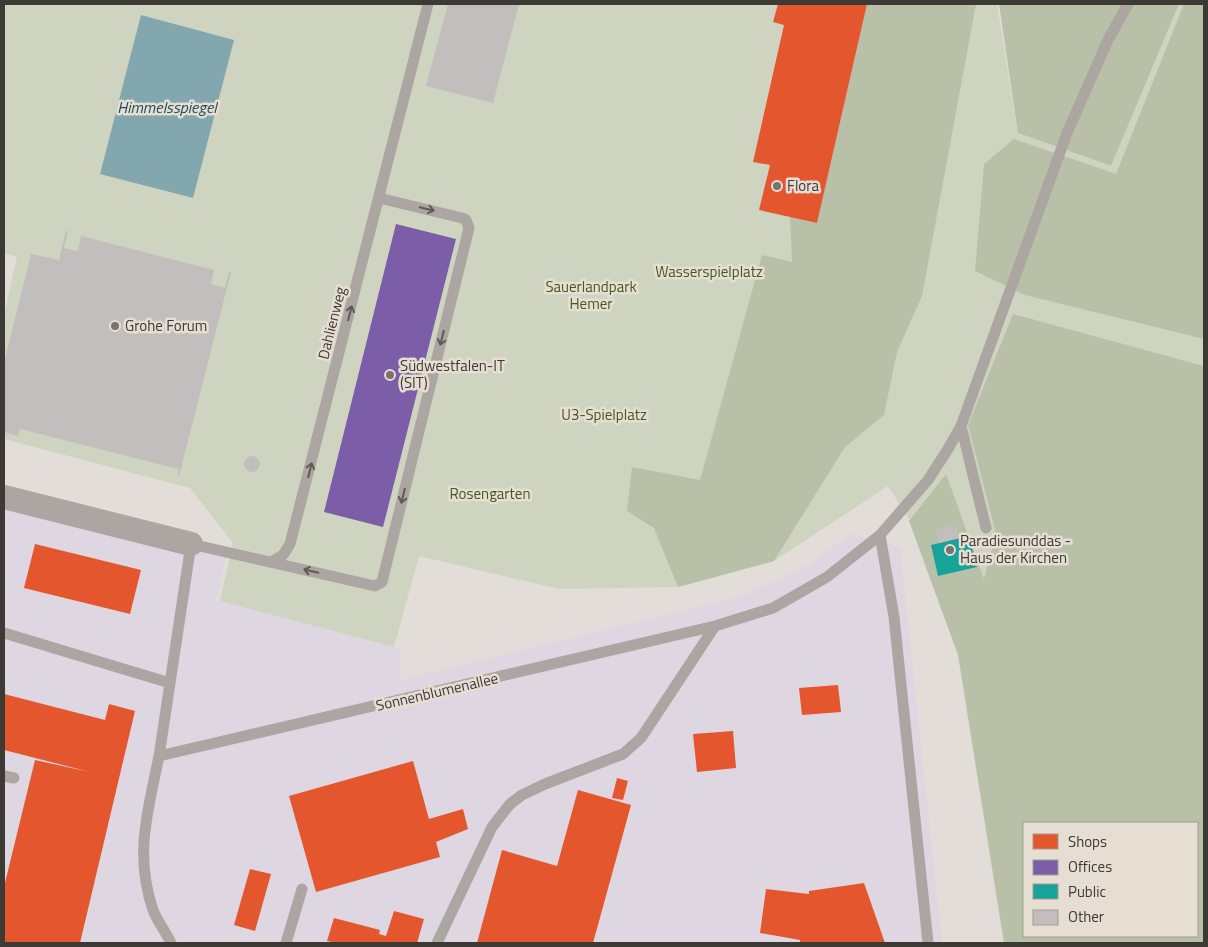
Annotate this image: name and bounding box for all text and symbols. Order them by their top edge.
water label: Himmelsspiegel [117,95,218,119]
place label: Flora [787,174,819,197]
marker: Flora [771,180,783,192]
one-way arrow [418,205,434,214]
park label: Wasserspielplatz [655,260,763,283]
park label: Sauerlandpark Hemer [545,275,637,315]
street label: Dahlienweg [311,284,352,362]
one-way arrow [346,305,355,321]
place label: Grohe Forum [125,314,207,337]
marker: Grohe Forum [109,320,121,332]
one-way arrow [437,330,446,346]
place label: Südwestfalen-IT (SIT) [400,354,505,394]
marker: Südwestfalen-IT (SIT) [384,369,396,381]
park label: U3-Spielplatz [561,403,647,426]
one-way arrow [306,463,315,479]
park label: Rosengarten [450,482,530,505]
one-way arrow [398,487,407,503]
place label: Paradiesunddas - Haus der Kirchen [960,529,1071,569]
marker: Paradiesunddas - Haus der Kirchen [944,544,956,556]
one-way arrow [304,566,320,575]
street label: Sonnenblumenallee [373,666,500,717]
legend [1023,822,1198,937]
text: Shops [1068,830,1107,853]
text: Offices [1068,855,1112,878]
text: Public [1068,880,1106,903]
text: Other [1068,905,1104,928]

